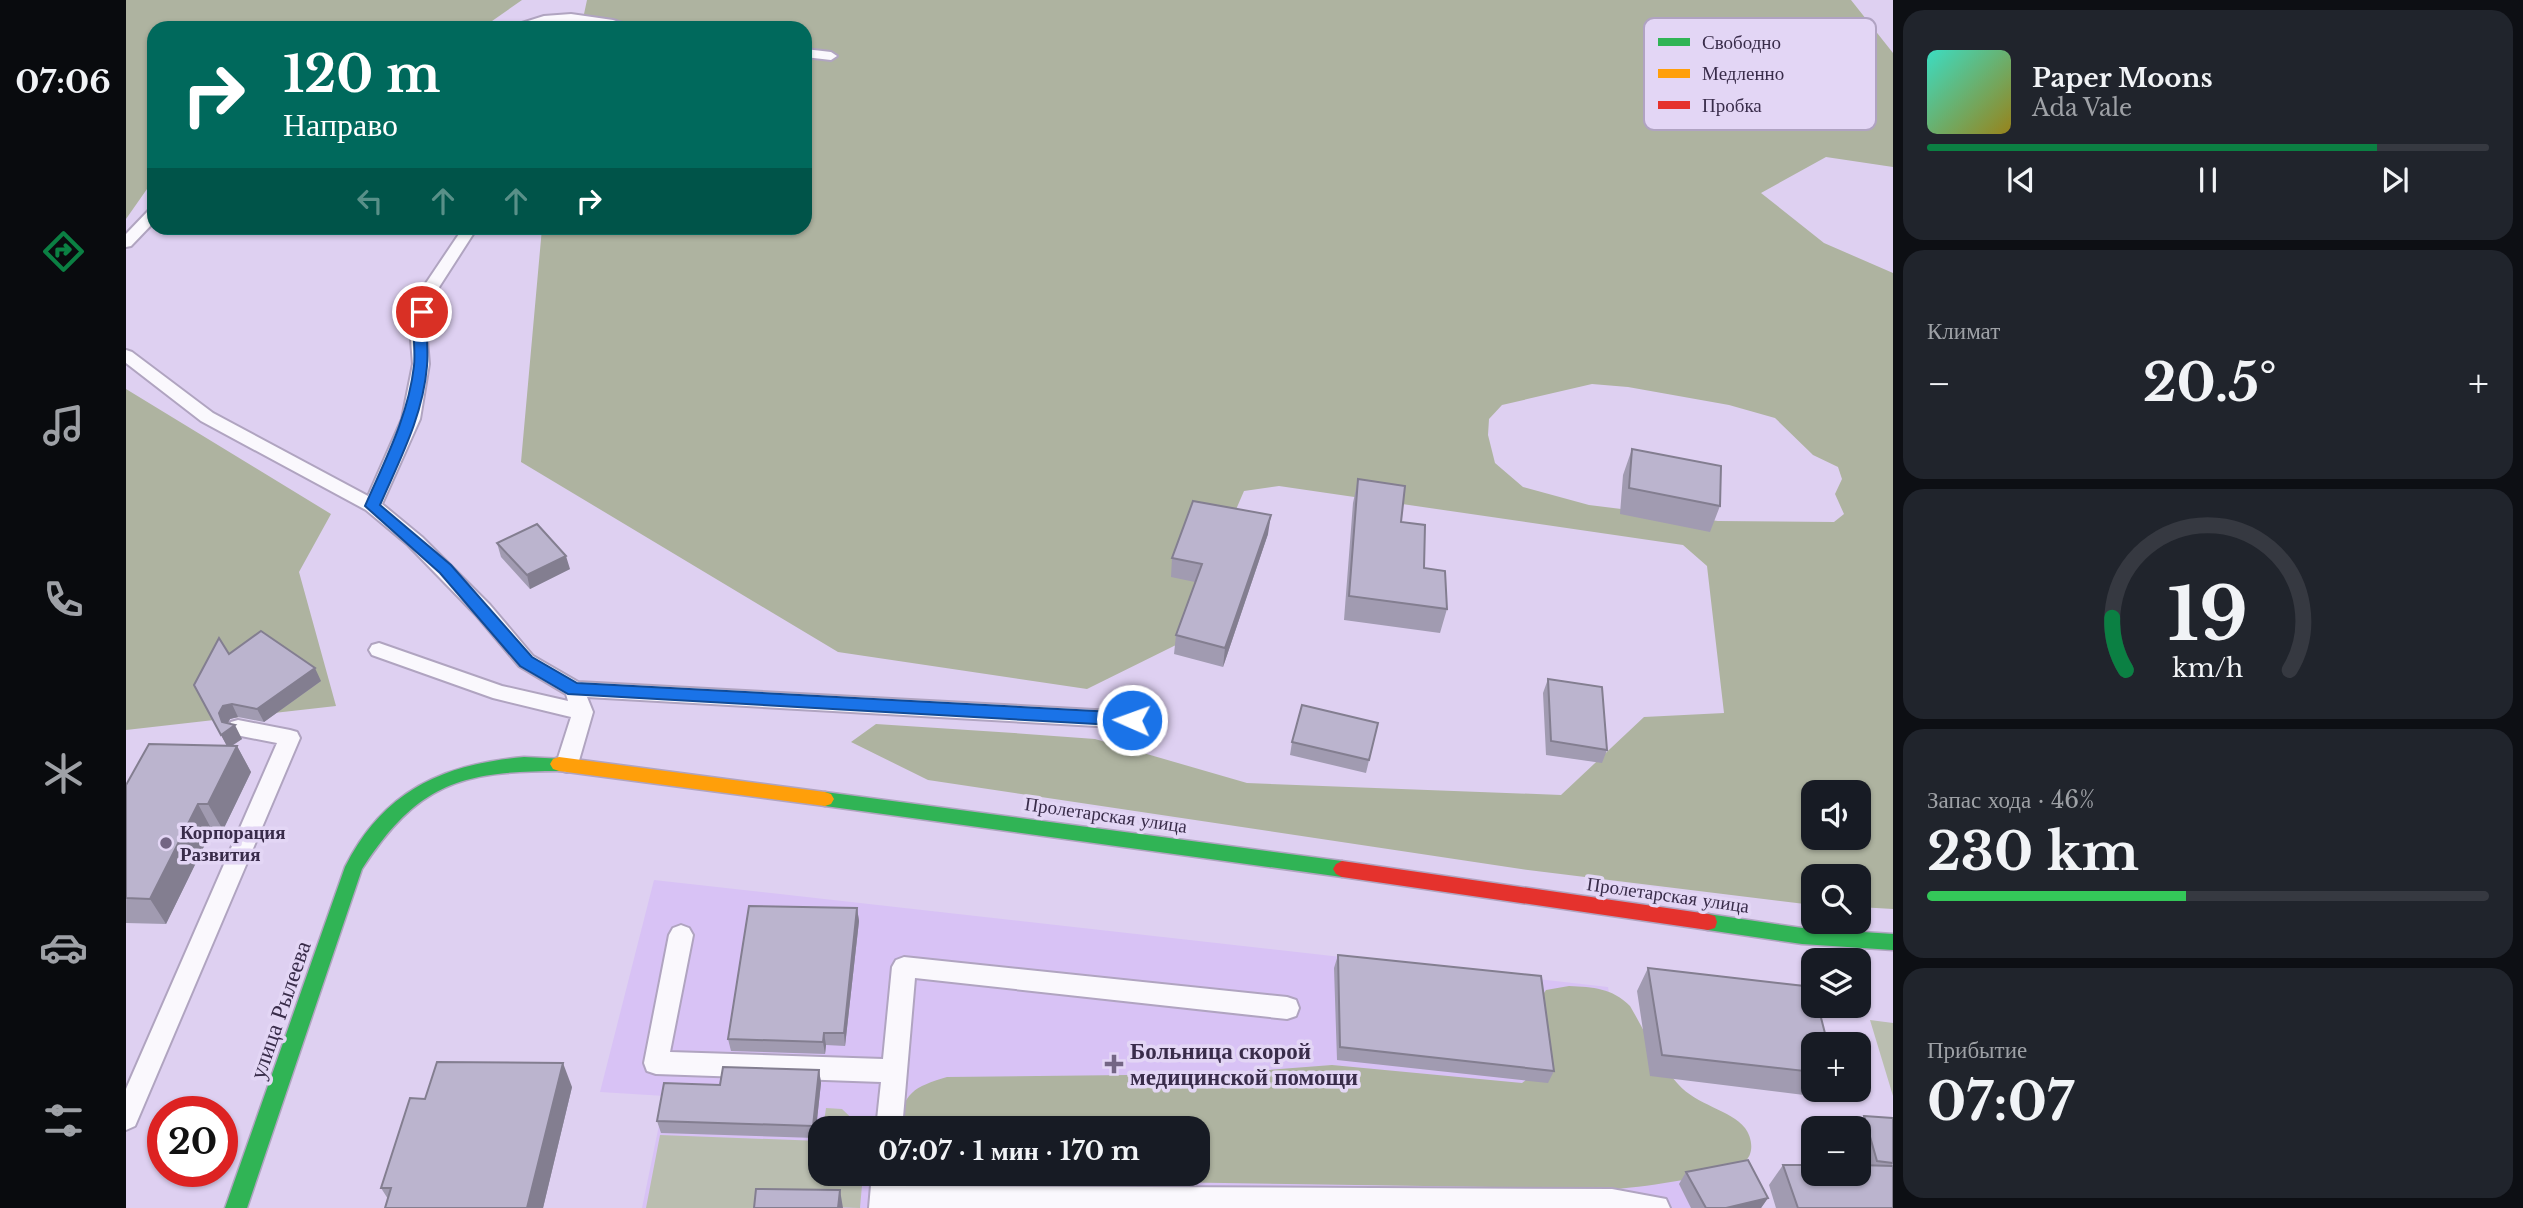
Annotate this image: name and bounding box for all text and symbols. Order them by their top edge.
legend [1644,18,1876,130]
text: Свободно [1702,31,1781,54]
text: 120 m [283,44,441,105]
icon: right [168,49,259,140]
text: 07:06 [15,62,111,102]
text: Медленно [1702,62,1784,85]
text: Paper Moons [2032,62,2213,94]
text: Пробка [1702,94,1762,117]
text: Ada Vale [2032,94,2132,122]
text: Направо [283,105,398,145]
icon: previous [2002,161,2040,199]
icon: pause [2189,161,2227,199]
icon: next [2376,161,2414,199]
icon: left [351,182,389,220]
icon: ahead [424,182,462,220]
icon: ahead [497,182,535,220]
icon: right [570,182,608,220]
icon: directions [39,227,88,276]
pin [392,282,452,342]
icon: arrive [403,293,441,331]
text: Климат [1927,317,2000,345]
text: 20.5° [2143,351,2277,415]
text: − [1927,360,1951,407]
text: + [2468,360,2489,407]
icon: music [39,401,88,450]
text: 19 [2168,569,2248,660]
icon: phone [39,575,88,624]
text: km/h [2173,653,2243,684]
position arrow [1095,683,1169,757]
icon: climate [39,749,88,798]
map controls [1801,780,1871,1186]
button: sound [1801,780,1871,850]
text: Запас хода · 46% [1927,786,2095,814]
street label: Пролетарская улица [1023,792,1189,838]
text: 230 km [1927,820,2139,884]
place label: Корпорация Развития [180,821,286,866]
marker: Корпорация Развития [158,835,174,851]
button: search [1801,864,1871,934]
street label: Пролетарская улица [1585,872,1751,918]
icon: car [39,923,88,972]
street label: улица Рылеева [243,937,317,1083]
button: layers [1801,948,1871,1018]
button: + [1801,1032,1871,1102]
text: Прибытие [1927,1036,2027,1064]
place label: Больница скорой медицинской помощи [1130,1037,1358,1091]
marker: Больница скорой медицинской помощи [1104,1054,1124,1074]
text: 07:07 [1927,1070,2074,1134]
icon: filters [39,1096,88,1145]
speed limit sign: 20 [147,1096,238,1187]
button: − [1801,1116,1871,1186]
text: 07:07 · 1 мин · 170 m [878,1135,1140,1167]

